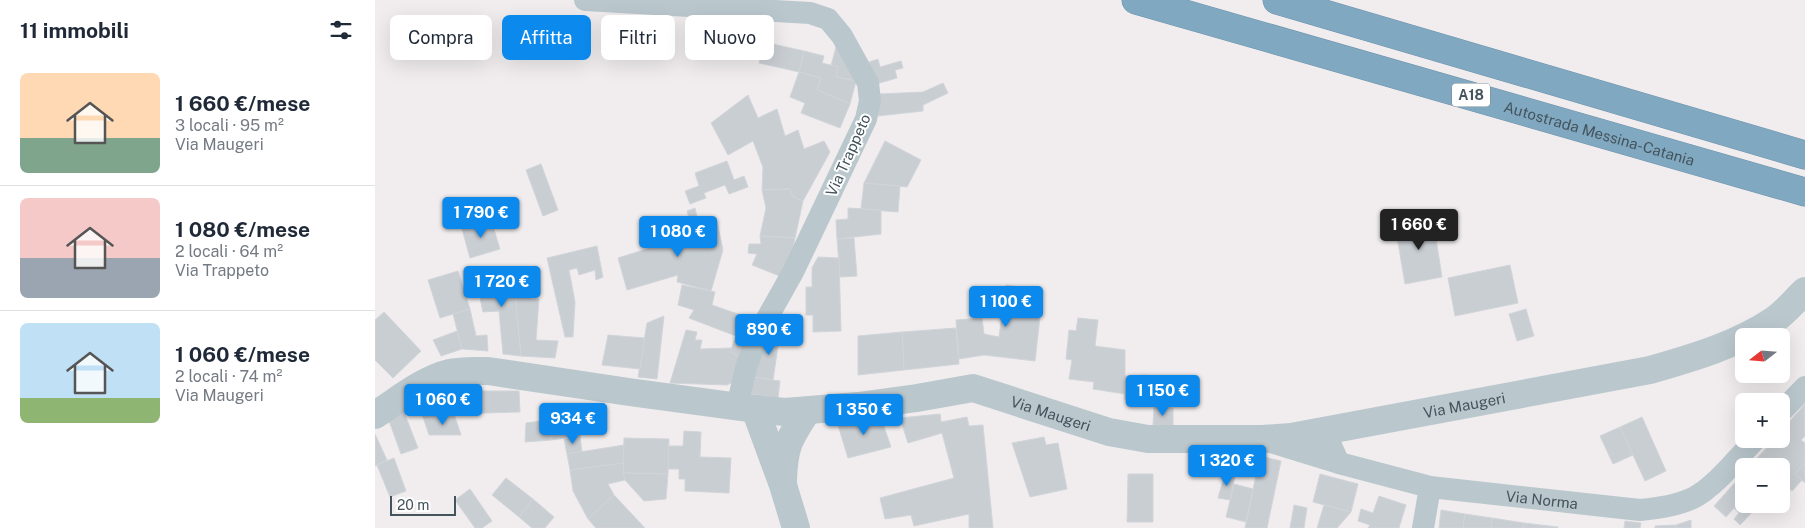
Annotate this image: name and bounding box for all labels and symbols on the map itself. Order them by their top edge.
road number: A18 [1452,84,1490,106]
street label: Autostrada Messina-Catania [1502,98,1697,168]
street label: Via Trappeto [822,111,874,199]
pin: 1 790 € [435,196,527,239]
pin: 1 660 € [1373,208,1465,251]
pin: 1 080 € [632,216,724,258]
pin: 1 720 € [456,266,548,308]
pin: 1 100 € [960,286,1052,328]
pin: 890 € [734,314,804,356]
north arrow [1735,328,1790,382]
pin: 1 150 € [1117,374,1209,417]
pin: 1 060 € [397,384,489,426]
street label: Via Maugeri [1422,389,1507,421]
street label: Via Maugeri [1009,392,1093,434]
pin: 1 350 € [818,394,910,436]
pin: 934 € [538,402,608,445]
pin: 1 320 € [1181,444,1273,487]
street label: Via Norma [1505,487,1579,512]
scale bar [390,493,456,516]

